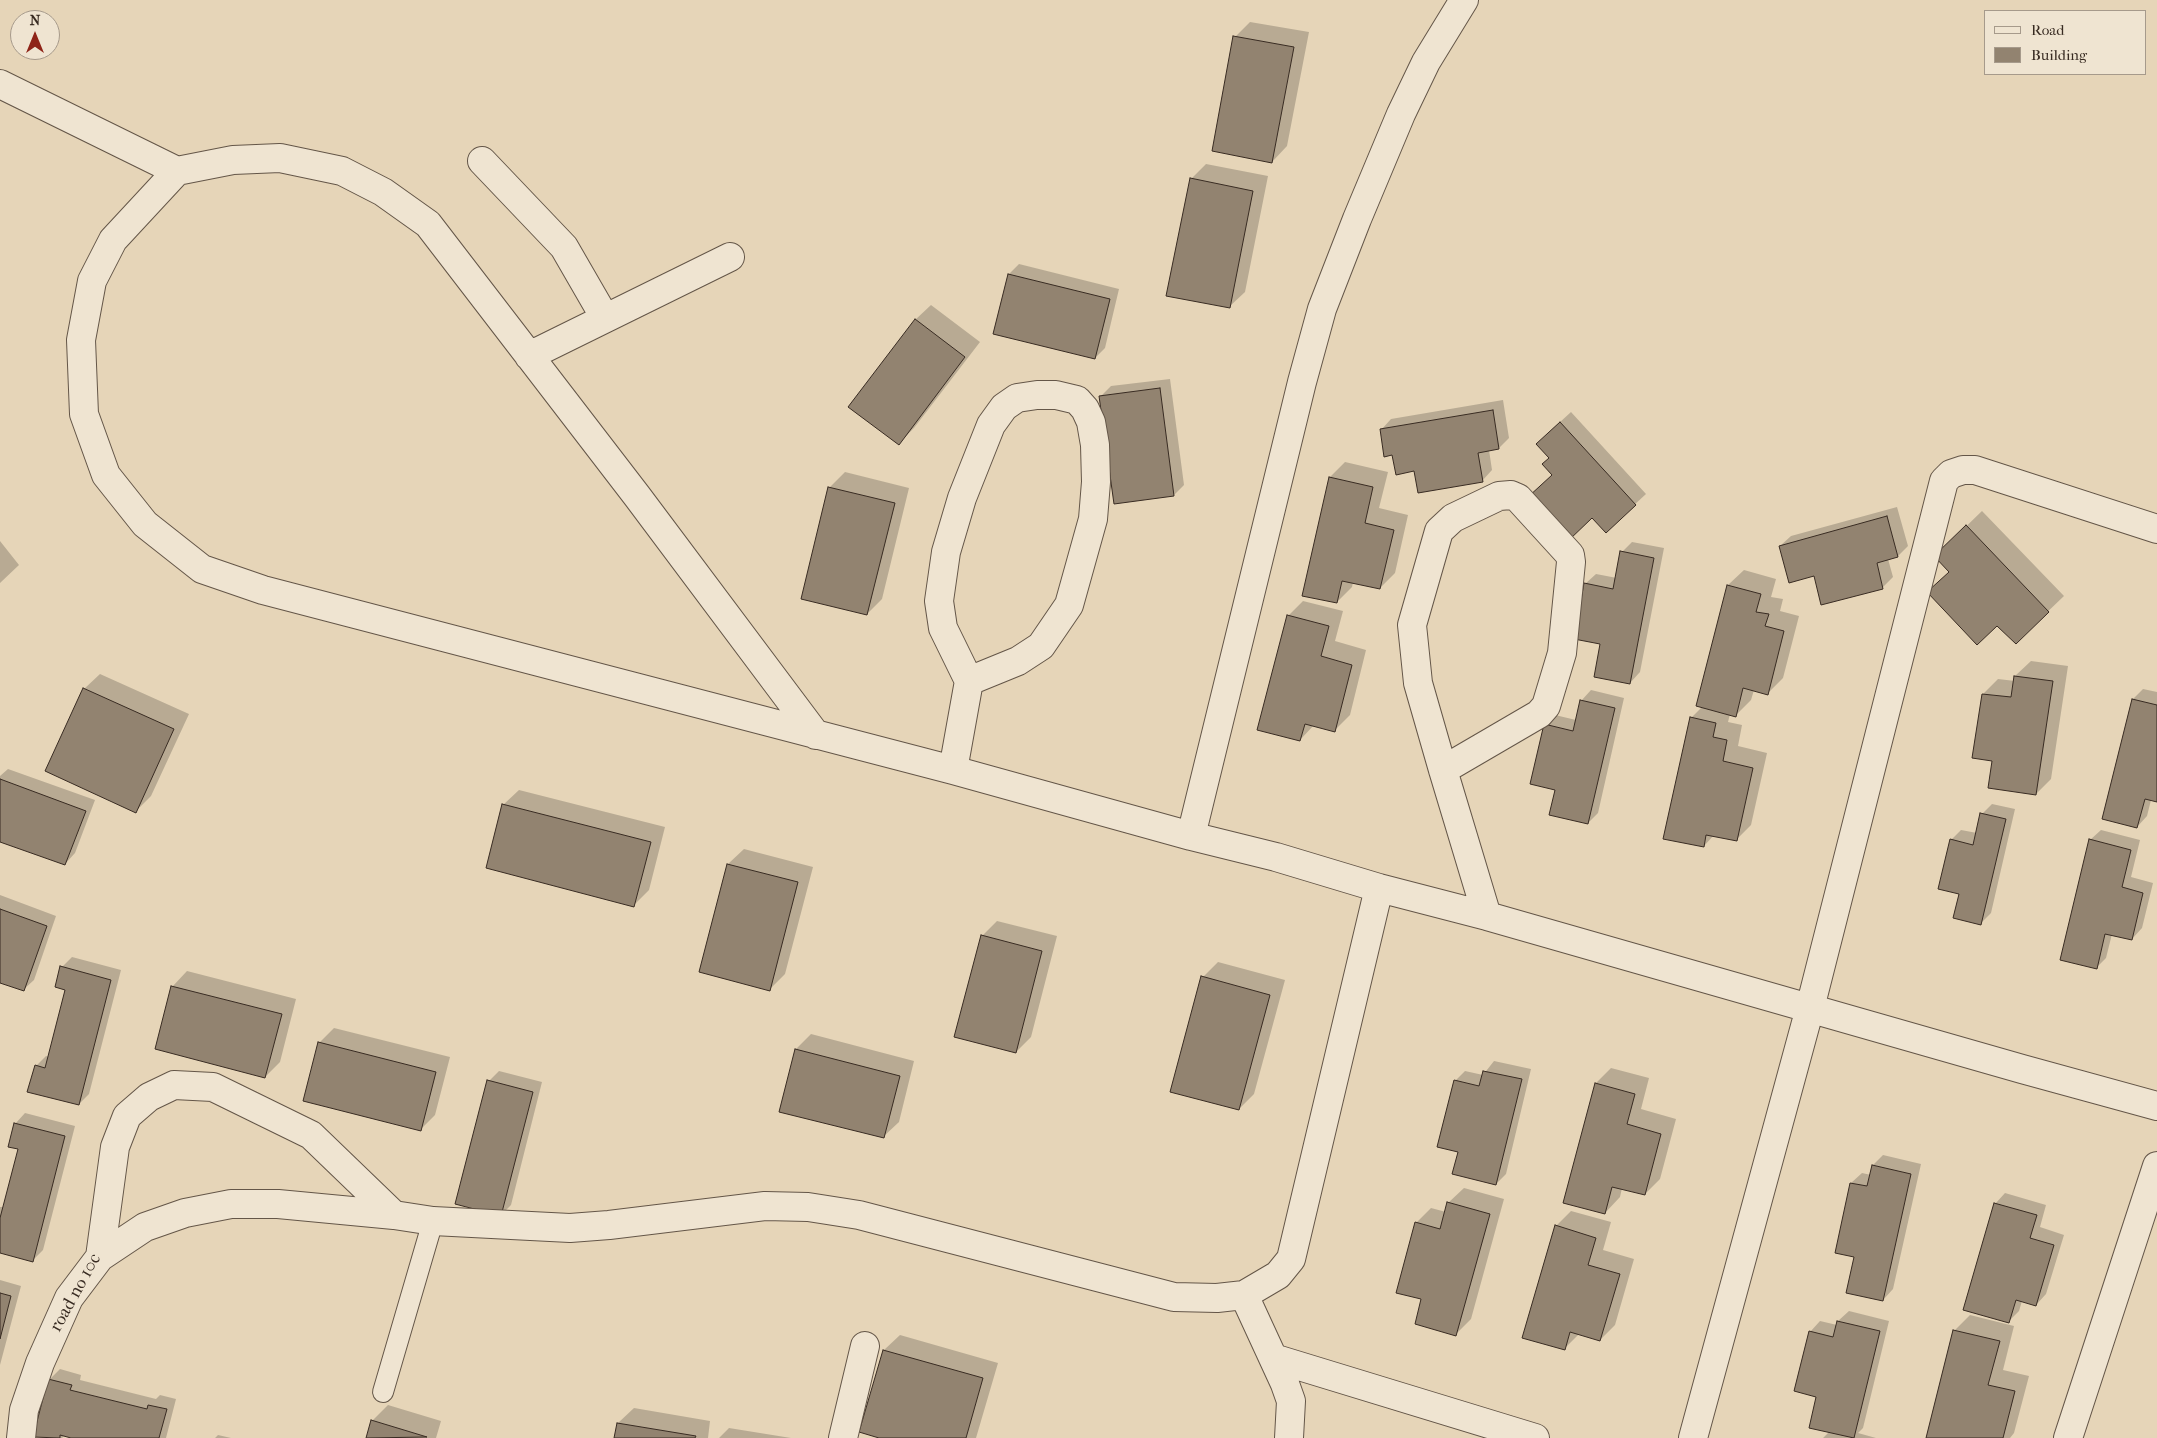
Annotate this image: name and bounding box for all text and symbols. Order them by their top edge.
north arrow [10,10,60,60]
legend [1984,10,2147,75]
text: N [30,12,40,29]
text: Road [2031,21,2064,39]
text: Building [2031,46,2087,64]
street label: road no 10c [46,1250,106,1336]

